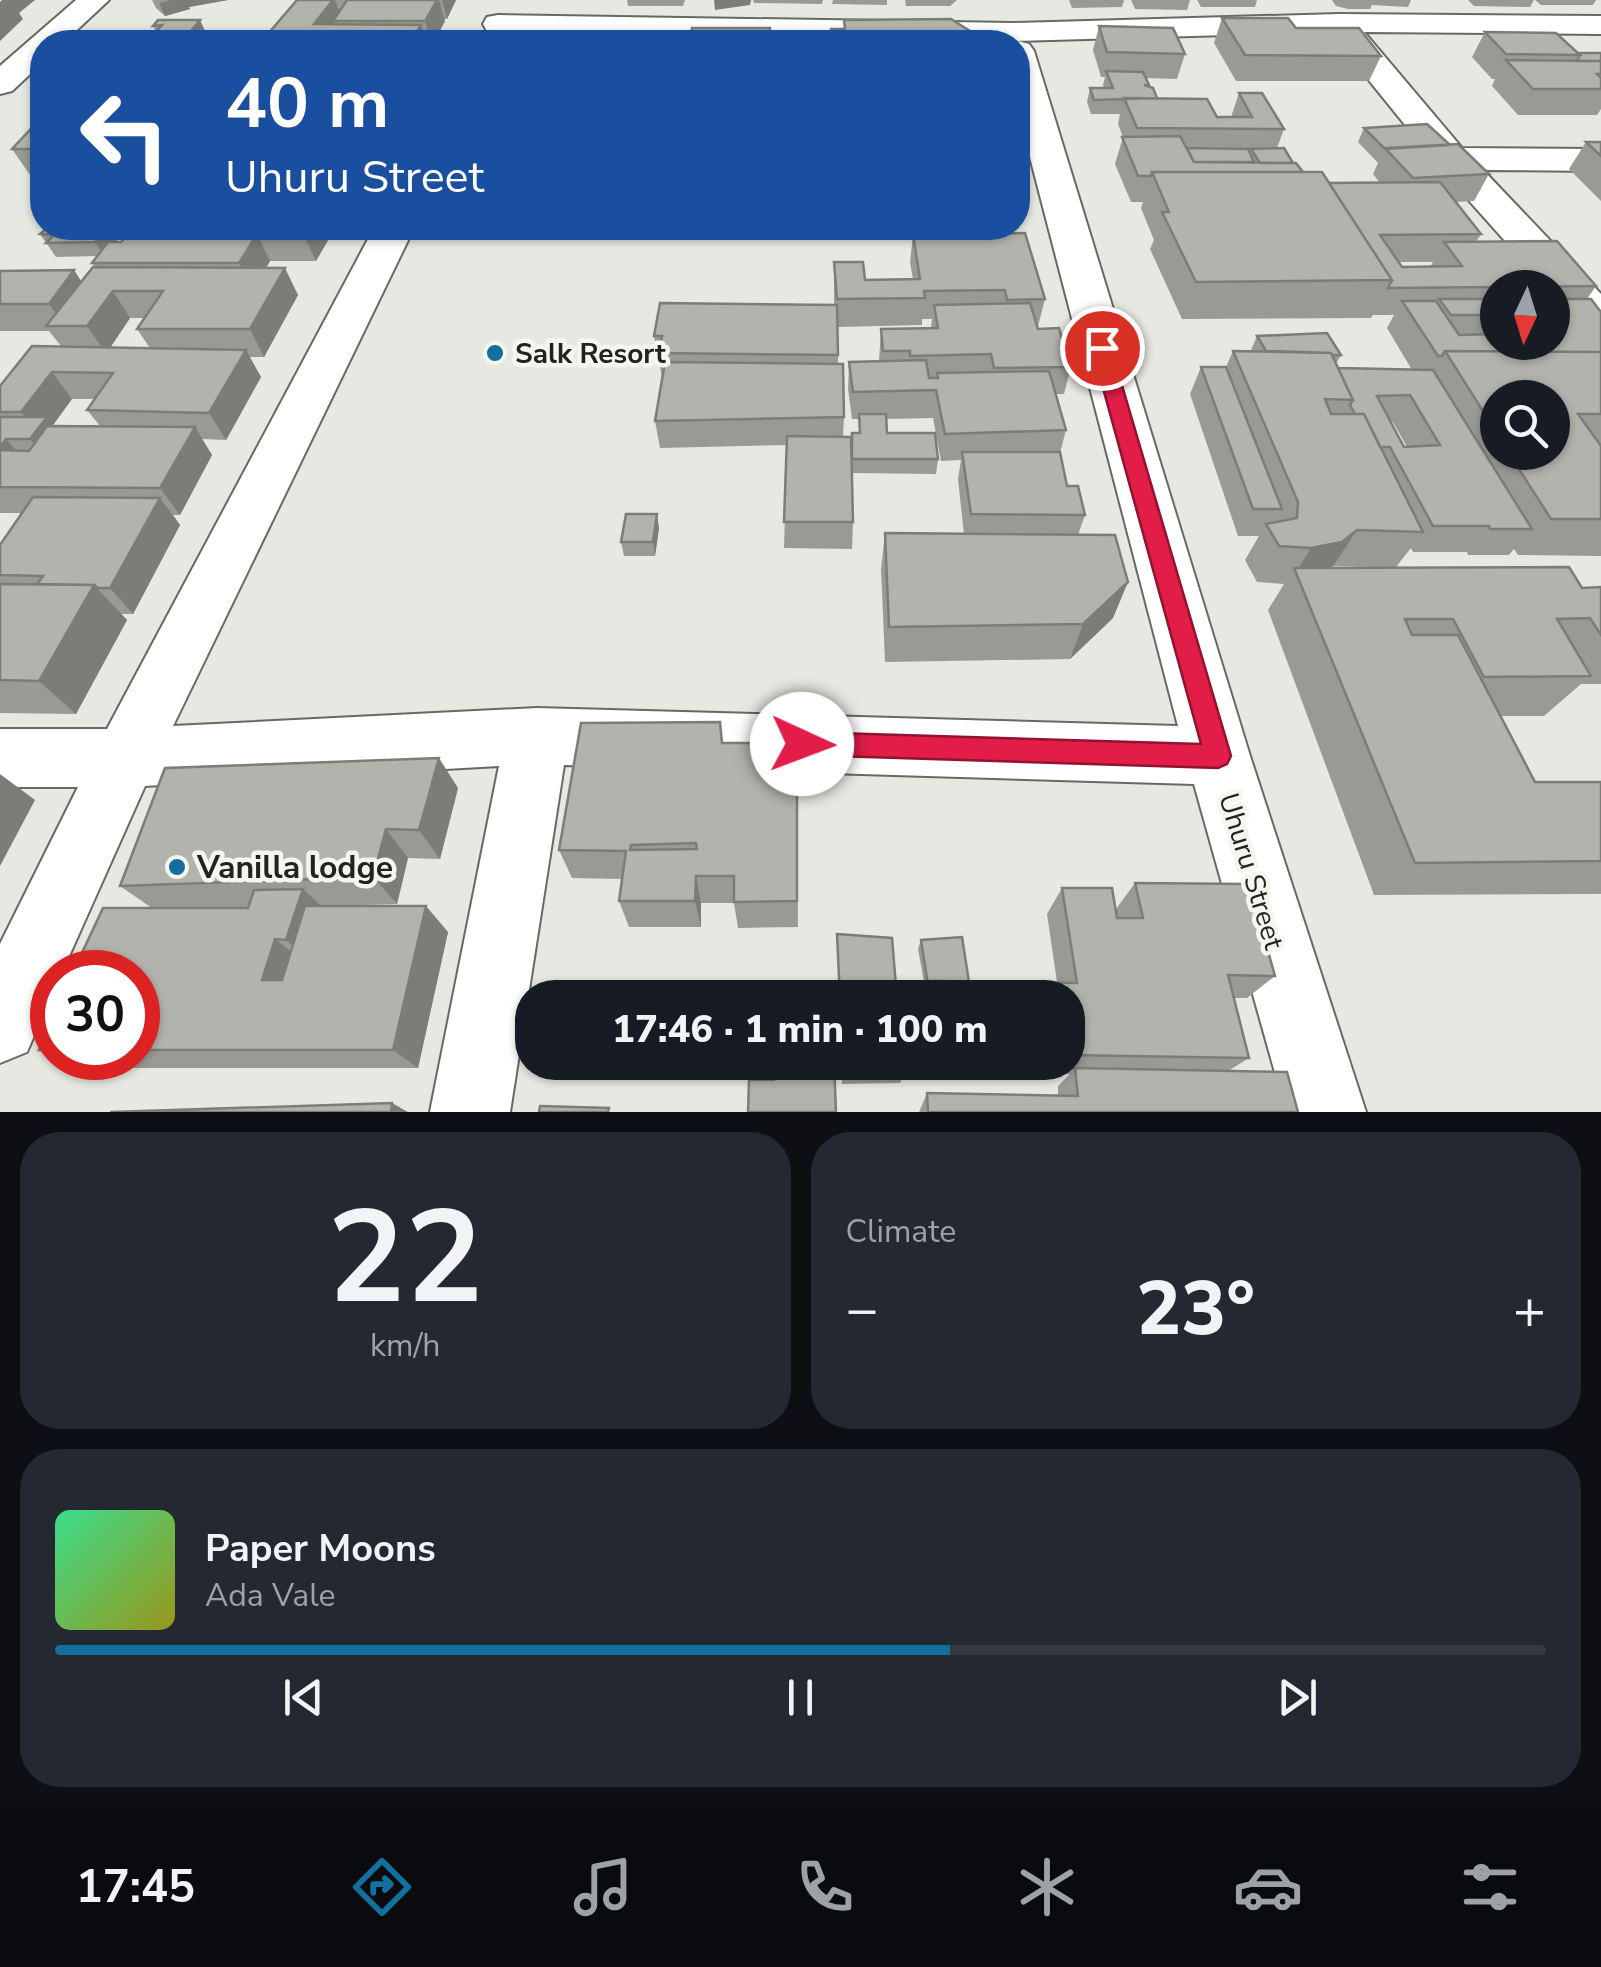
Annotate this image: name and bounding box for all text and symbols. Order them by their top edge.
text: 40 m [225,56,389,152]
icon: left [60,70,190,200]
text: Uhuru Street [225,147,484,208]
north arrow [1480,270,1570,360]
map controls [1480,270,1570,470]
pin [1060,306,1145,391]
icon: arrive [1075,321,1130,376]
place label: Salk Resort [515,335,666,373]
marker: Salk Resort [484,342,506,364]
button: search [1480,380,1570,470]
position arrow [750,692,854,796]
street label: Uhuru Street [1209,789,1293,954]
place label: Vanilla lodge [196,846,393,889]
marker: Vanilla lodge [166,856,188,878]
speed limit sign: 30 [30,950,160,1080]
text: 17:46 · 1 min · 100 m [612,1004,988,1055]
text: 22 [327,1170,483,1347]
text: Climate [846,1210,956,1253]
text: 23° [1136,1258,1255,1360]
text: − [846,1272,879,1347]
text: + [1513,1272,1546,1347]
text: km/h [370,1324,441,1367]
text: Paper Moons [205,1523,436,1574]
text: Ada Vale [205,1574,336,1617]
icon: previous [276,1670,331,1725]
icon: pause [773,1670,828,1725]
icon: next [1270,1670,1325,1725]
icon: directions [347,1852,417,1922]
icon: music [568,1852,638,1922]
icon: phone [790,1852,860,1922]
icon: climate [1012,1852,1082,1922]
icon: car [1233,1852,1303,1922]
icon: filters [1455,1852,1525,1922]
text: 17:45 [76,1857,195,1918]

